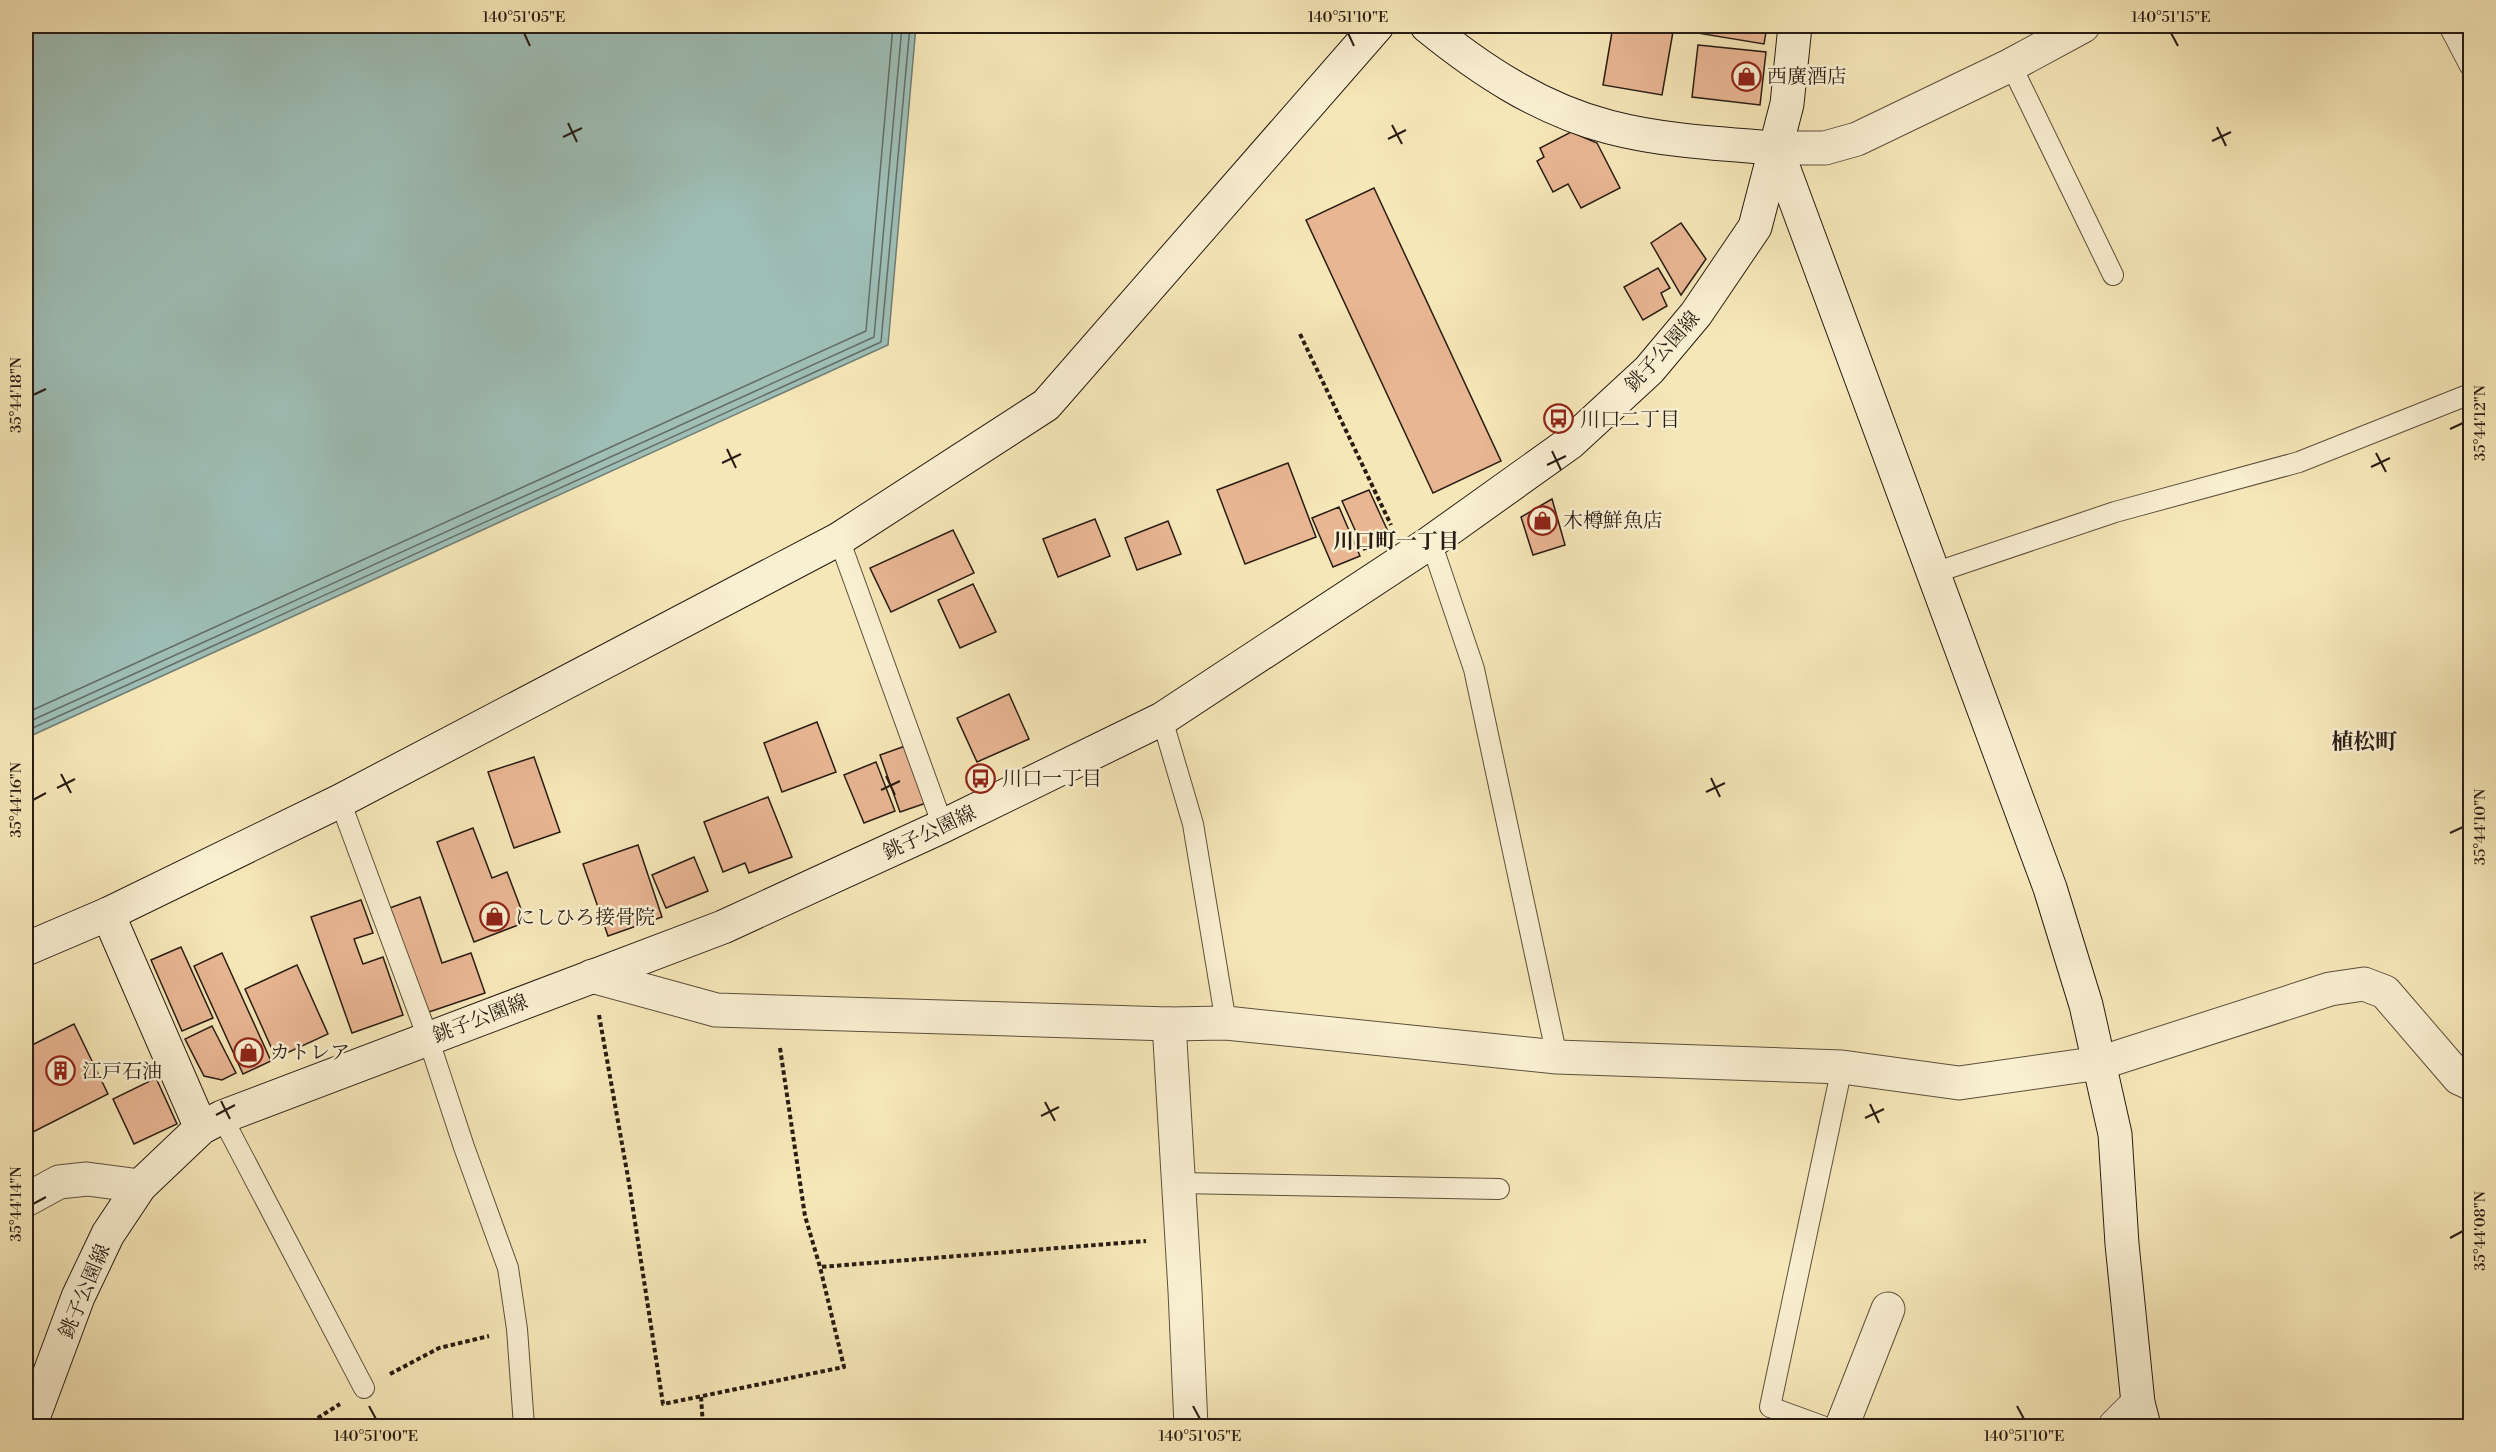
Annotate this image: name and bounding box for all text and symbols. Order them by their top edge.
text: 140°51'05"E [483,8,565,27]
text: 140°51'10"E [1308,8,1388,27]
text: 140°51'15"E [2131,8,2211,27]
shop icon: 西廣酒店 [1730,60,1762,92]
place label: 西廣酒店 [1767,65,1847,90]
street label: 銚子公園線 [1620,306,1706,398]
text: 35°44'18"N [7,357,26,433]
text: 35°44'12"N [2471,385,2490,461]
bus stop icon: 川口二丁目 [1543,403,1575,435]
place label: 川口二丁目 [1580,408,1680,433]
shop icon: 木樽鮮魚店 [1526,504,1558,536]
place label: 木樽鮮魚店 [1563,509,1663,534]
district label: 川口町一丁目 [1333,529,1459,555]
district label: 植松町 [2331,729,2397,756]
text: 35°44'16"N [7,762,26,838]
bus stop icon: 川口一丁目 [965,762,997,794]
place label: 川口一丁目 [1002,767,1102,792]
text: 35°44'10"N [2471,789,2490,865]
street label: 銚子公園線 [879,801,980,866]
shop icon: にしひろ接骨院 [478,901,510,933]
place label: にしひろ接骨院 [515,906,655,931]
street label: 銚子公園線 [429,990,532,1049]
shop icon: カトレア [233,1036,265,1068]
place label: カトレア [270,1041,350,1066]
building icon: 江戸石油 [45,1055,77,1087]
place label: 江戸石油 [82,1060,162,1085]
text: 35°44'14"N [7,1166,26,1242]
text: 35°44'08"N [2471,1191,2490,1271]
street label: 銚子公園線 [54,1241,116,1342]
text: 140°51'00"E [334,1427,418,1446]
text: 140°51'05"E [1159,1427,1241,1446]
text: 140°51'10"E [1984,1427,2064,1446]

